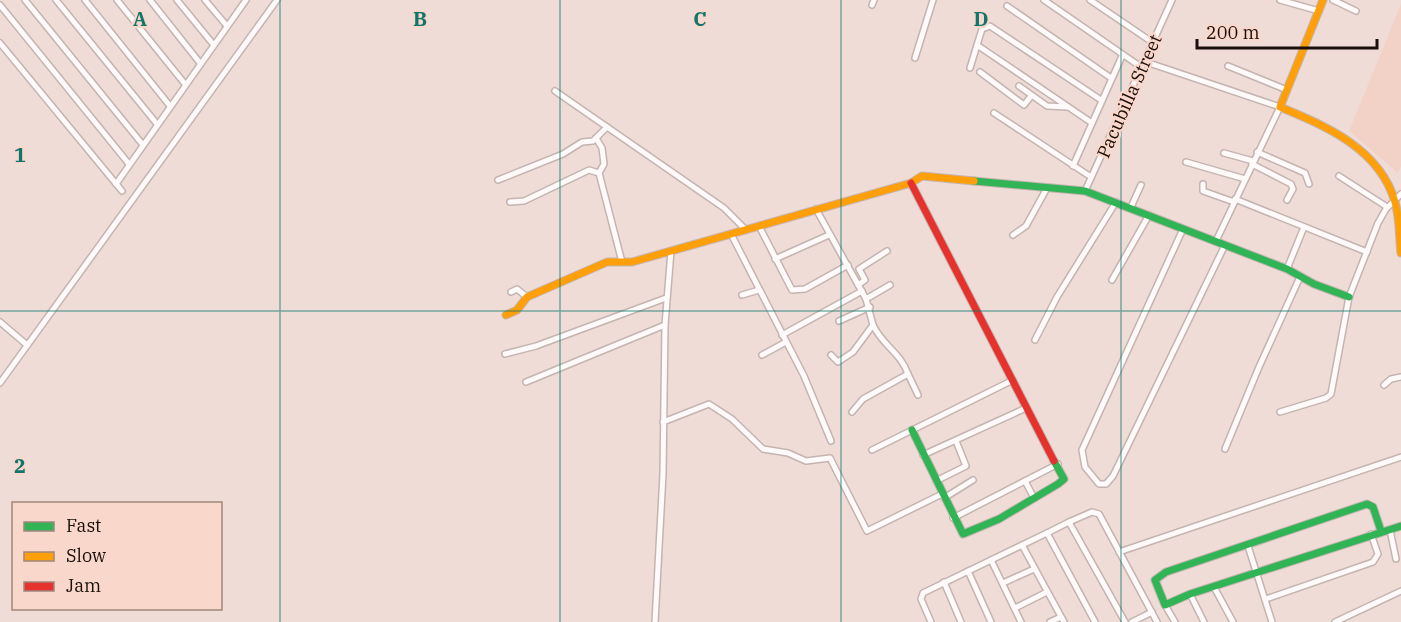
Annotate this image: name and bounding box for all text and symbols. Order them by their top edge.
text: A [133,5,147,32]
text: B [413,5,427,32]
text: C [693,5,707,32]
text: D [973,5,989,32]
scale bar [1197,12,1377,50]
text: 200 m [1206,21,1260,44]
street label: Pacubilla Street [1091,31,1167,161]
text: 1 [14,141,26,168]
text: 2 [14,452,26,479]
legend [12,502,222,610]
text: Fast [66,514,101,537]
text: Slow [66,544,106,567]
text: Jam [66,574,101,597]

